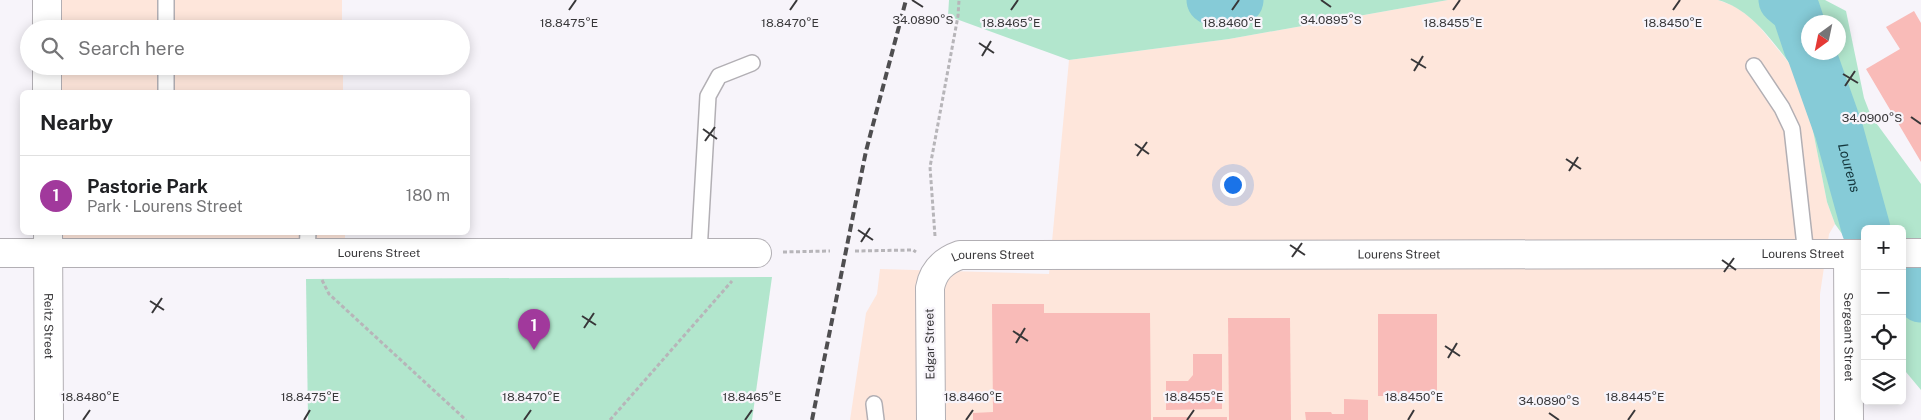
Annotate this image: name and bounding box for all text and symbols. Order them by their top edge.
text: 34.0890°S [892,13,954,27]
text: 34.0895°S [1300,13,1362,27]
north arrow [1801,15,1846,60]
text: 18.8475°E [540,16,598,30]
text: 18.8470°E [761,16,819,30]
text: 18.8465°E [982,16,1040,30]
text: 18.8460°E [1203,16,1261,30]
text: 18.8455°E [1424,16,1482,30]
text: 18.8450°E [1644,16,1702,30]
search box [20,20,470,75]
icon: search [38,34,66,62]
text: Search here [78,37,185,59]
text: Nearby [40,110,113,135]
text: 34.0900°S [1842,111,1902,125]
water label: Lourens [1835,141,1864,194]
your location [1220,172,1246,198]
text: Pastorie Park [87,175,208,197]
text: 1 [53,186,59,205]
text: 180 m [406,186,450,205]
text: Park · Lourens Street [87,197,243,216]
map controls [1861,225,1906,405]
button: + [1861,225,1906,270]
street label: Lourens Street [338,246,421,260]
street label: Lourens Street [1358,247,1441,262]
street label: Lourens Street [1762,247,1845,261]
street label: Lourens Street [949,248,1035,265]
button: − [1861,270,1906,315]
street label: Sergeant Street [1841,292,1856,382]
street label: Reitz Street [41,293,56,359]
street label: Edgar Street [922,308,938,380]
pin: 1 [518,309,550,350]
button: locate [1861,315,1906,360]
button: layers [1861,360,1906,405]
text: 18.8480°E [61,390,119,404]
text: 18.8475°E [281,390,339,404]
text: 18.8470°E [502,390,560,404]
text: 18.8465°E [723,390,781,404]
text: 18.8460°E [944,390,1002,404]
text: 18.8455°E [1165,390,1223,404]
text: 18.8450°E [1385,390,1443,404]
text: 18.8445°E [1606,390,1664,404]
text: 34.0890°S [1518,394,1580,408]

